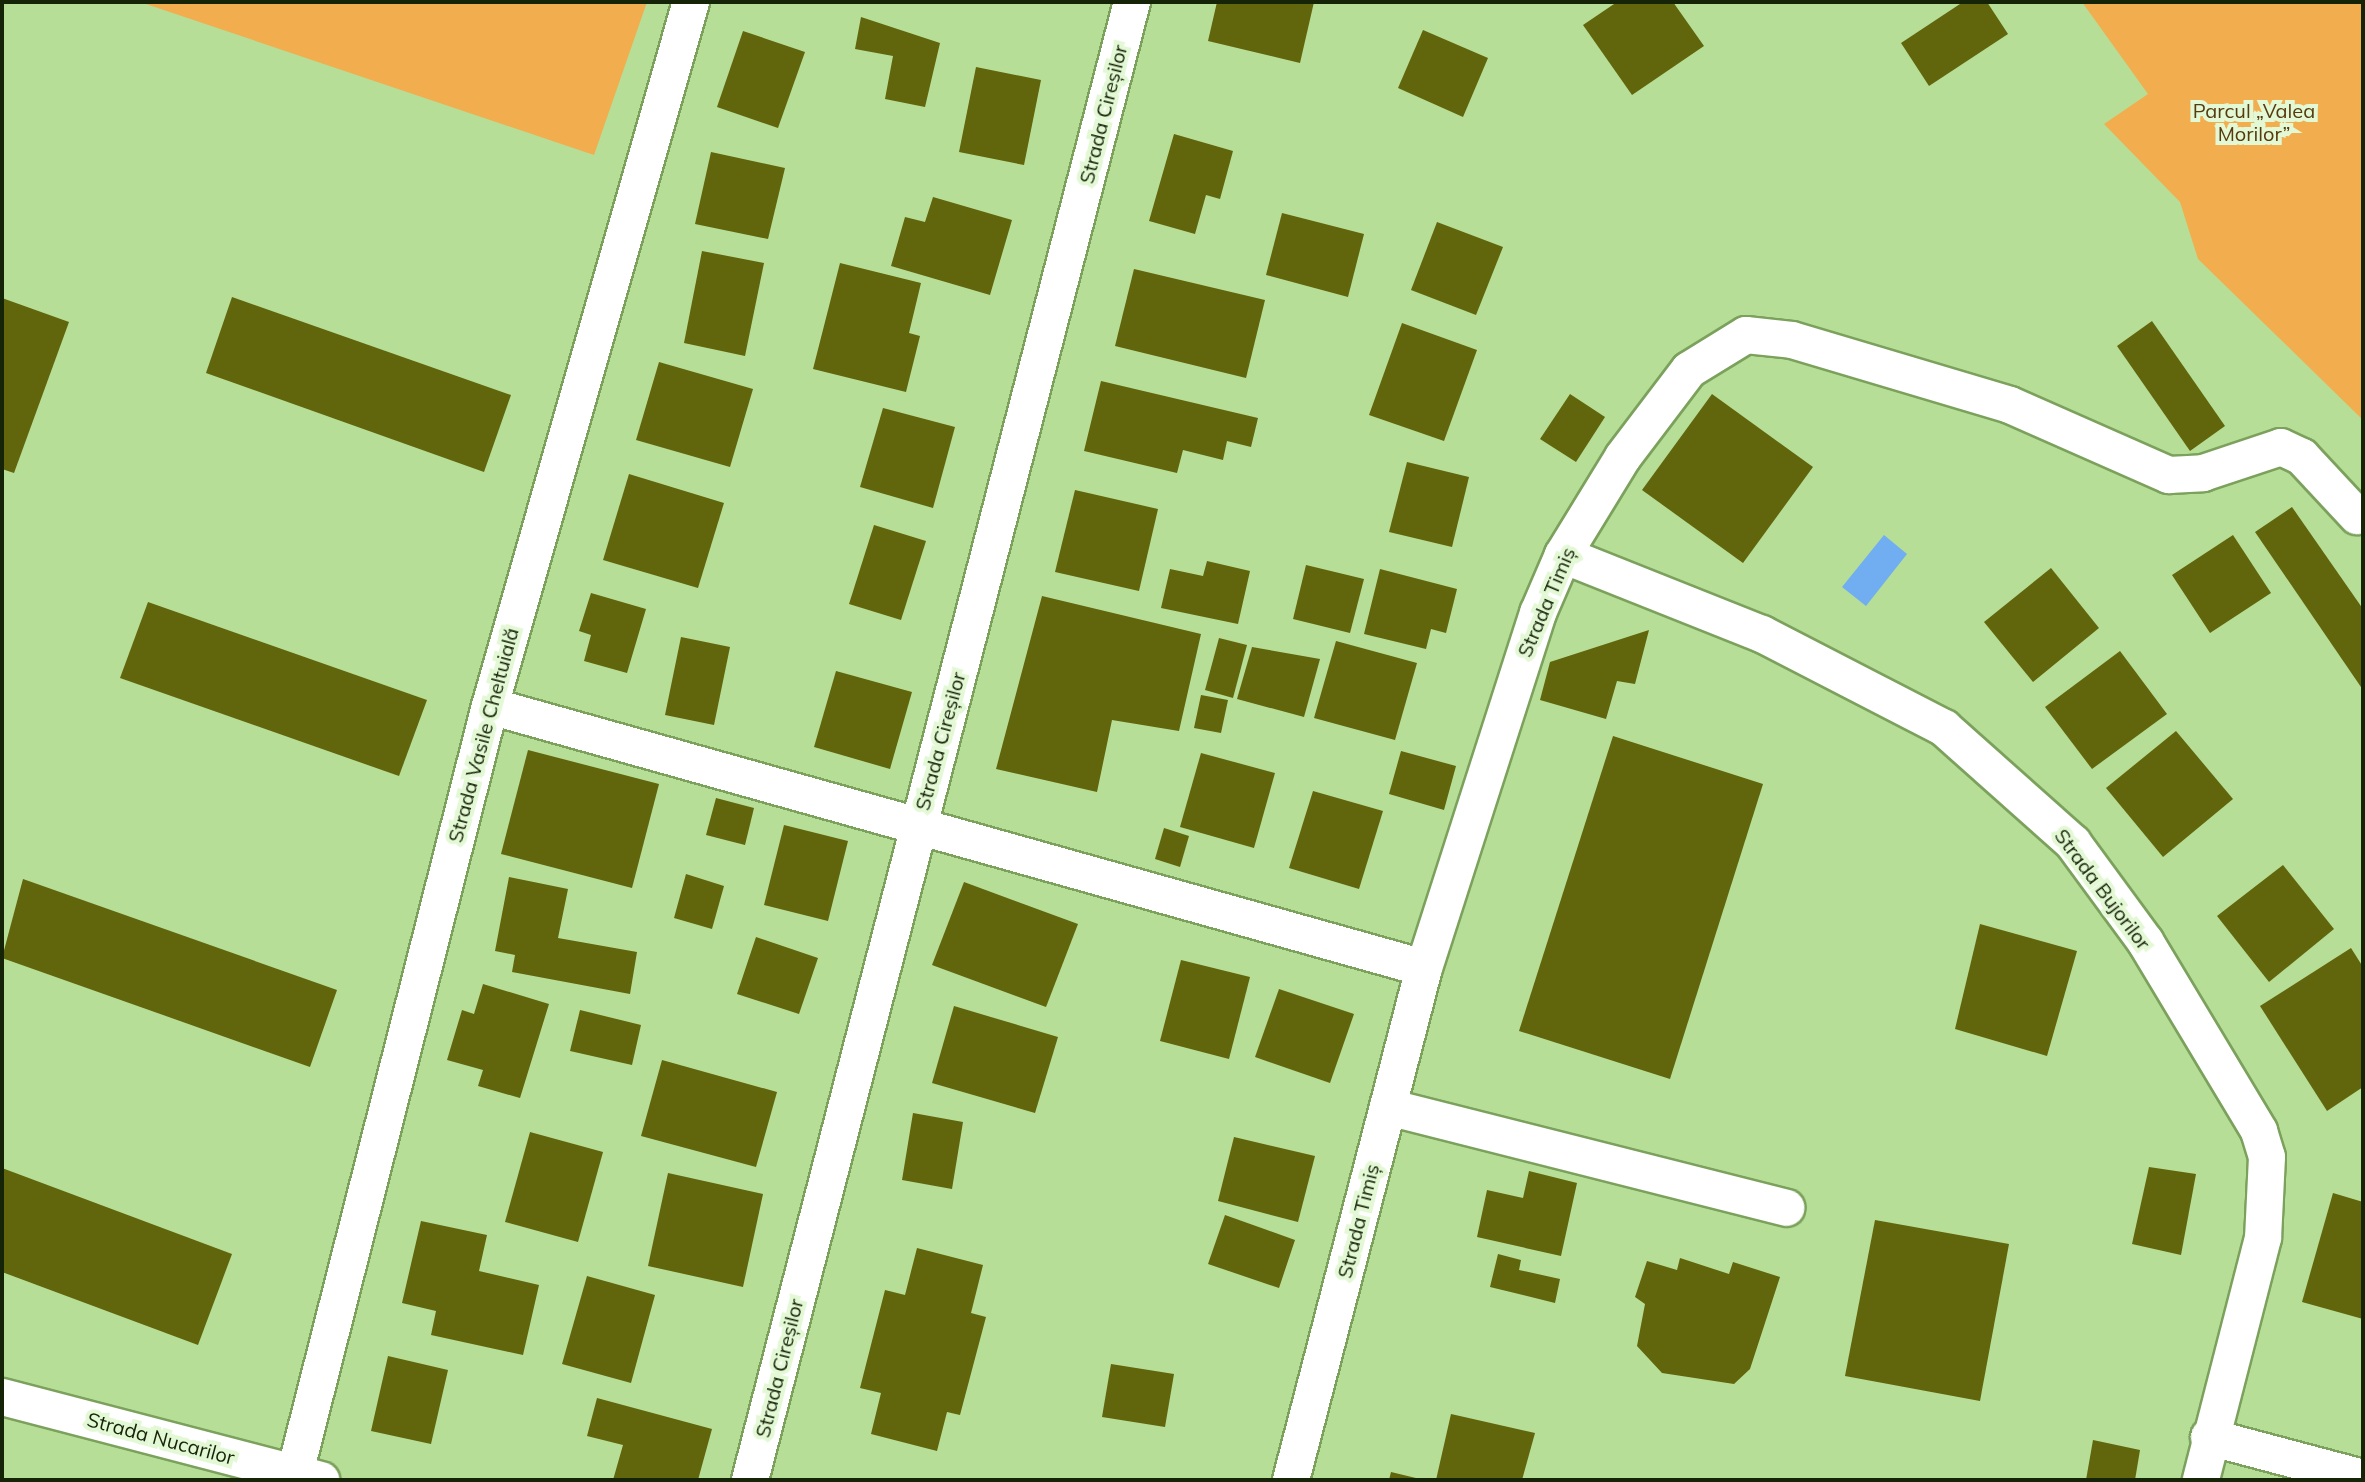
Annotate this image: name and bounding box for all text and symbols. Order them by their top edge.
street label: Strada Cireșilor [1074,42,1132,186]
park label: Parcul „Valea Morilor” [2193,98,2315,145]
street label: Strada Timiș [1512,544,1580,660]
street label: Strada Vasile Cheltuială [443,625,523,845]
street label: Strada Cireșilor [910,669,970,813]
street label: Strada Bujorilor [2050,824,2156,954]
street label: Strada Timiș [1332,1161,1384,1281]
street label: Strada Cireșilor [750,1296,808,1440]
street label: Strada Nucarilor [85,1407,237,1469]

